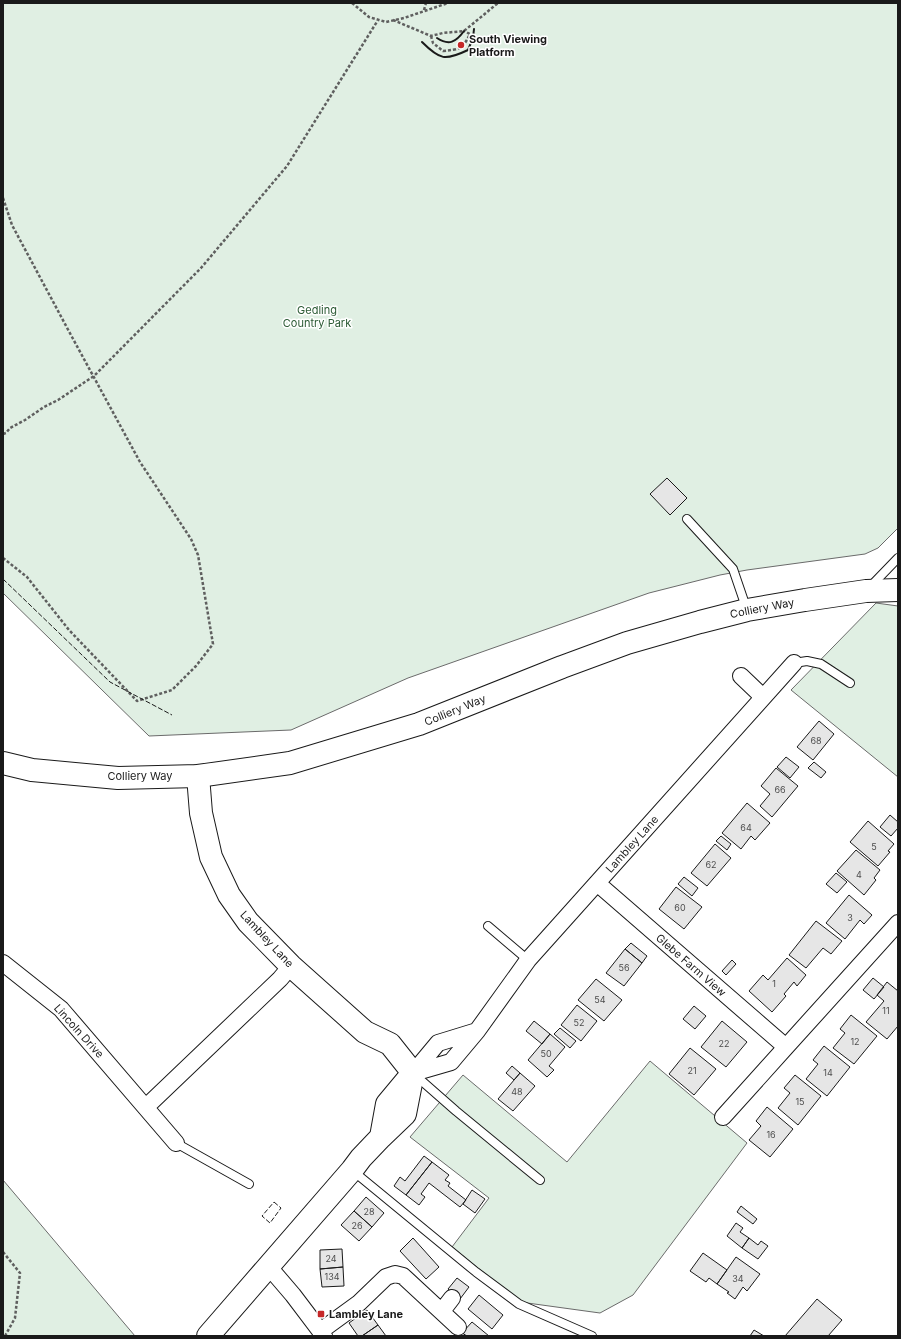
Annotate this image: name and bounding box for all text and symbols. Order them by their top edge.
place label: South Viewing Platform [469,32,547,59]
marker: South Viewing Platform [456,40,466,50]
park label: Gedling Country Park [283,303,351,330]
street label: Colliery Way [729,595,795,621]
street label: Colliery Way [422,691,488,729]
house number: 68 [810,735,822,746]
street label: Colliery Way [107,769,173,783]
house number: 66 [774,784,786,795]
street label: Lambley Lane [603,812,661,876]
house number: 64 [740,822,752,833]
house number: 5 [871,841,877,852]
house number: 62 [705,859,717,870]
house number: 4 [856,869,862,880]
house number: 60 [674,902,686,913]
street label: Lambley Lane [237,908,297,970]
house number: 3 [847,912,853,923]
street label: Glebe Farm View [653,931,729,999]
house number: 56 [618,962,630,973]
house number: 1 [772,978,776,989]
house number: 54 [594,994,606,1005]
street label: Lincoln Drive [51,1001,107,1061]
house number: 11 [882,1005,890,1016]
house number: 52 [574,1017,584,1028]
house number: 12 [850,1036,860,1047]
house number: 22 [719,1038,729,1049]
house number: 50 [540,1048,552,1059]
house number: 21 [687,1065,697,1076]
house number: 14 [823,1067,833,1078]
house number: 48 [511,1086,523,1097]
house number: 15 [795,1096,805,1107]
house number: 16 [766,1129,776,1140]
house number: 28 [363,1206,375,1217]
house number: 26 [351,1220,363,1231]
house number: 24 [325,1253,337,1264]
house number: 134 [324,1271,340,1282]
house number: 34 [732,1273,744,1284]
place label: Lambley Lane [329,1307,404,1321]
marker: Lambley Lane [316,1309,326,1319]

